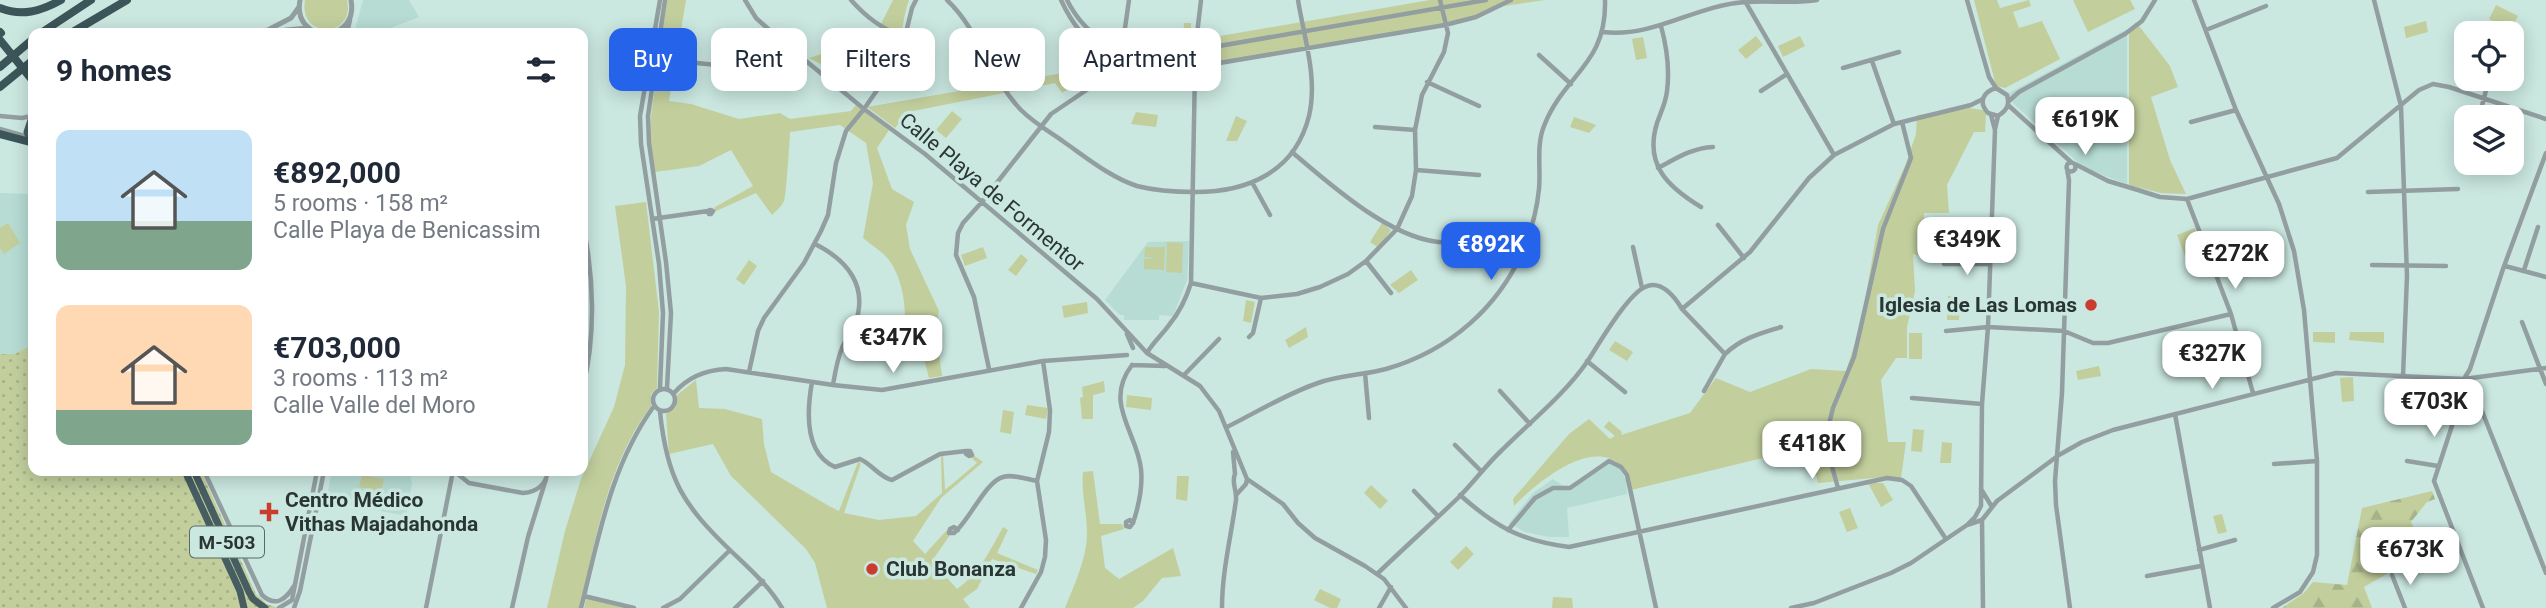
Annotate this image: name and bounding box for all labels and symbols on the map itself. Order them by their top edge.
pin: €619K [2036,97,2134,157]
street label: Calle Playa de Formentor [895,108,1089,276]
pin: €349K [1918,218,2016,277]
pin: €892K [1442,222,1540,282]
pin: €272K [2186,232,2284,291]
place label: Iglesia de Las Lomas [1879,293,2077,317]
marker: Iglesia de Las Lomas [2083,297,2099,313]
pin: €347K [844,316,942,375]
pin: €327K [2163,332,2261,391]
pin: €703K [2385,380,2483,439]
pin: €418K [1763,421,1861,481]
place label: Centro Médico Vithas Majadahonda [285,488,478,536]
marker: Centro Médico Vithas Majadahonda [259,502,279,522]
road number: M-503 [190,526,264,558]
pin: €673K [2361,528,2459,587]
place label: Club Bonanza [886,557,1016,581]
marker: Club Bonanza [864,561,880,577]

